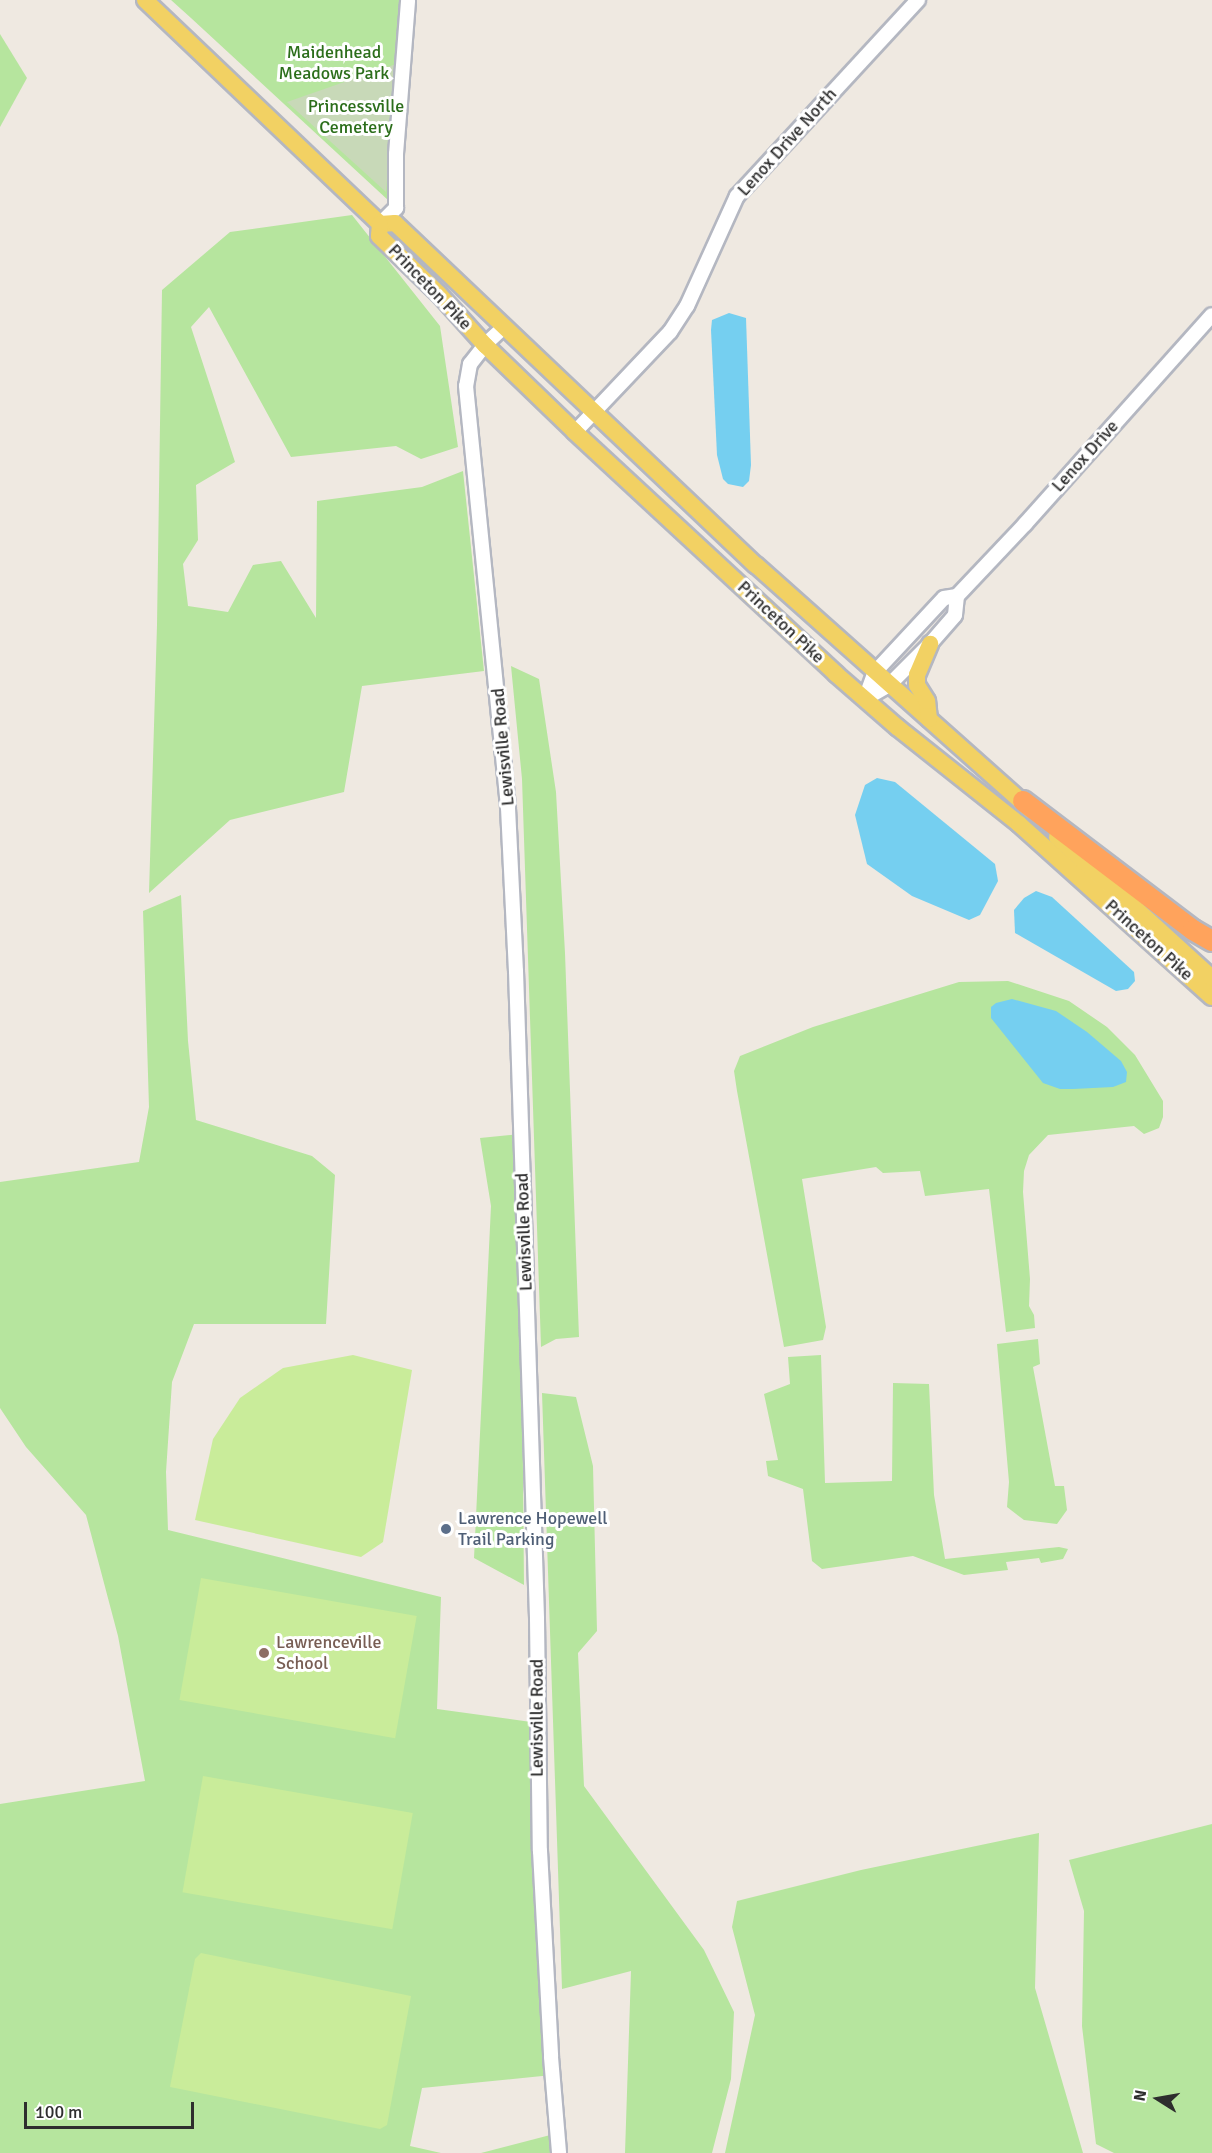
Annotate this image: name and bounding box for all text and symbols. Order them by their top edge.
park label: Maidenhead Meadows Park [279,42,389,84]
street label: Lenox Drive North [733,84,841,200]
park label: Princessville Cemetery [308,96,404,138]
street label: Princeton Pike [384,240,476,334]
street label: Lenox Drive [1047,416,1123,496]
street label: Princeton Pike [733,576,829,668]
street label: Lewisville Road [487,687,519,807]
street label: Princeton Pike [1101,895,1197,985]
street label: Lewisville Road [511,1173,537,1291]
place label: Lawrence Hopewell Trail Parking [458,1508,608,1550]
marker: Lawrence Hopewell Trail Parking [439,1522,453,1536]
place label: Lawrenceville School [276,1632,381,1674]
marker: Lawrenceville School [257,1646,271,1660]
street label: Lewisville Road [526,1659,548,1777]
north arrow [1128,2069,1188,2129]
text: N [1129,2088,1151,2103]
scale bar [27,2090,196,2128]
text: 100 m [35,2101,82,2123]

